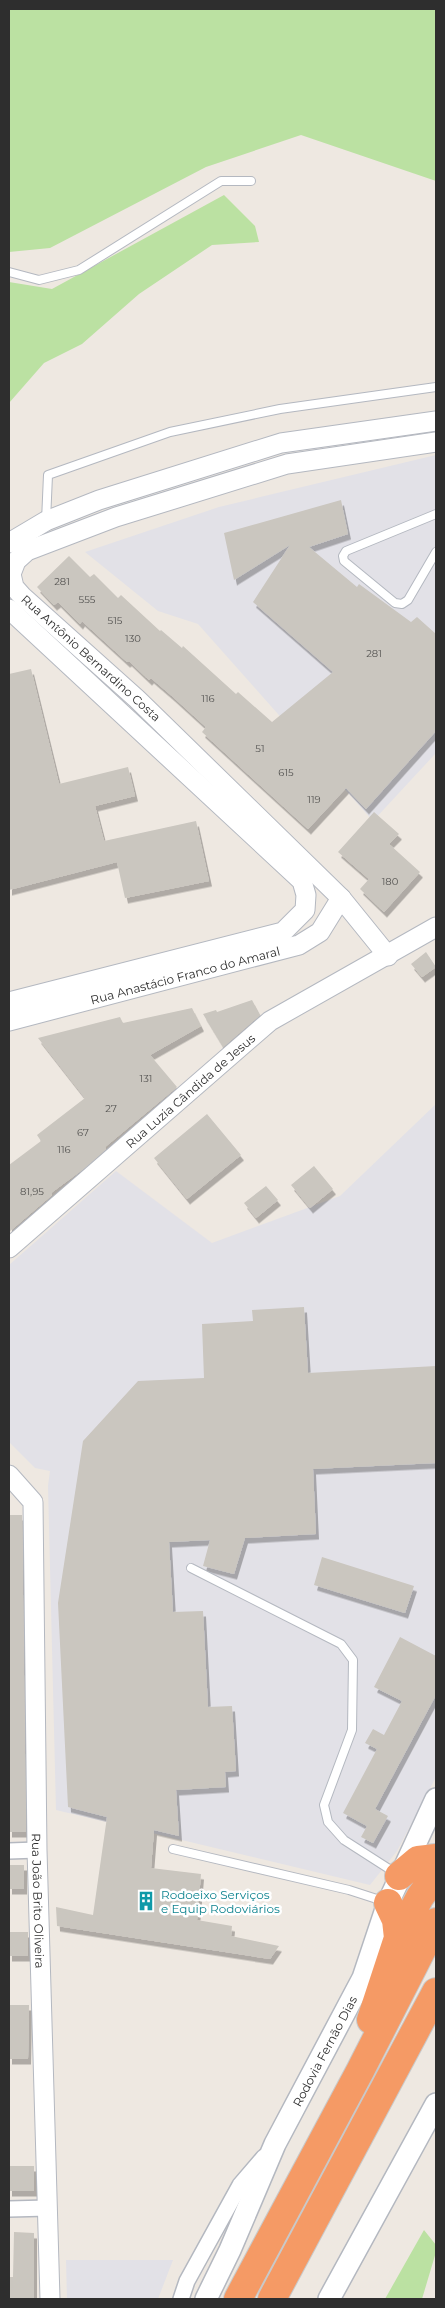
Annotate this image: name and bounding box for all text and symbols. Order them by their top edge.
house number: 281 [54,575,70,588]
street label: Rua Antônio Bernardino Costa [18,591,164,725]
house number: 555 [79,593,96,606]
house number: 515 [108,614,123,627]
house number: 130 [125,632,141,645]
house number: 281 [366,647,382,660]
house number: 116 [201,692,215,705]
house number: 51 [255,742,265,755]
house number: 615 [278,766,294,779]
house number: 119 [307,793,321,806]
house number: 180 [382,875,399,888]
street label: Rua Anastácio Franco do Amaral [89,943,281,1007]
street label: Rua Luzia Cândida de Jesus [122,1030,258,1151]
house number: 131 [140,1072,152,1085]
house number: 27 [105,1102,117,1115]
house number: 67 [77,1126,89,1139]
house number: 116 [57,1143,71,1156]
house number: 81,95 [20,1185,44,1198]
street label: Rua João Brito Oliveira [29,1833,48,1969]
place label: Rodoeixo Serviços e Equip Rodoviários [161,1887,280,1916]
building icon: Rodoeixo Serviços e Equip Rodoviários [135,1890,157,1912]
street label: Rodovia Fernão Dias [289,1993,360,2109]

